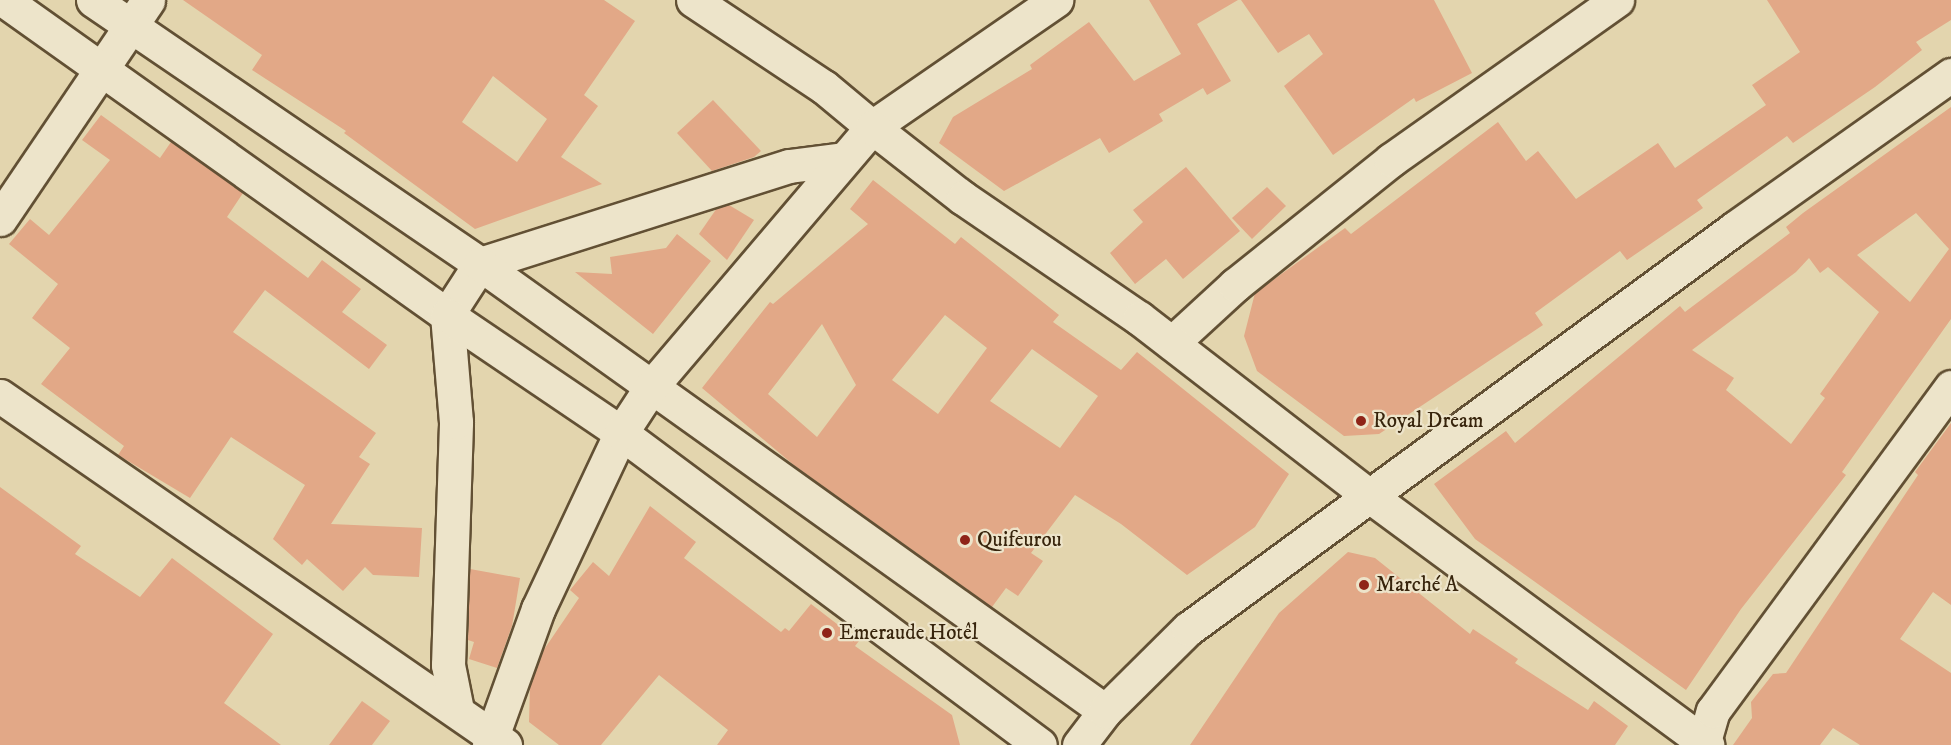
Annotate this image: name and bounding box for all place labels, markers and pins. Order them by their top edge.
place label: Royal Dream [1373,408,1484,434]
marker: Royal Dream [1354,414,1368,428]
place label: Quifeurou [977,527,1062,553]
marker: Quifeurou [958,533,972,547]
place label: Marché A [1376,572,1458,598]
marker: Marché A [1357,578,1371,592]
place label: Emeraude Hotêl [839,620,978,646]
marker: Emeraude Hotêl [820,626,834,640]

